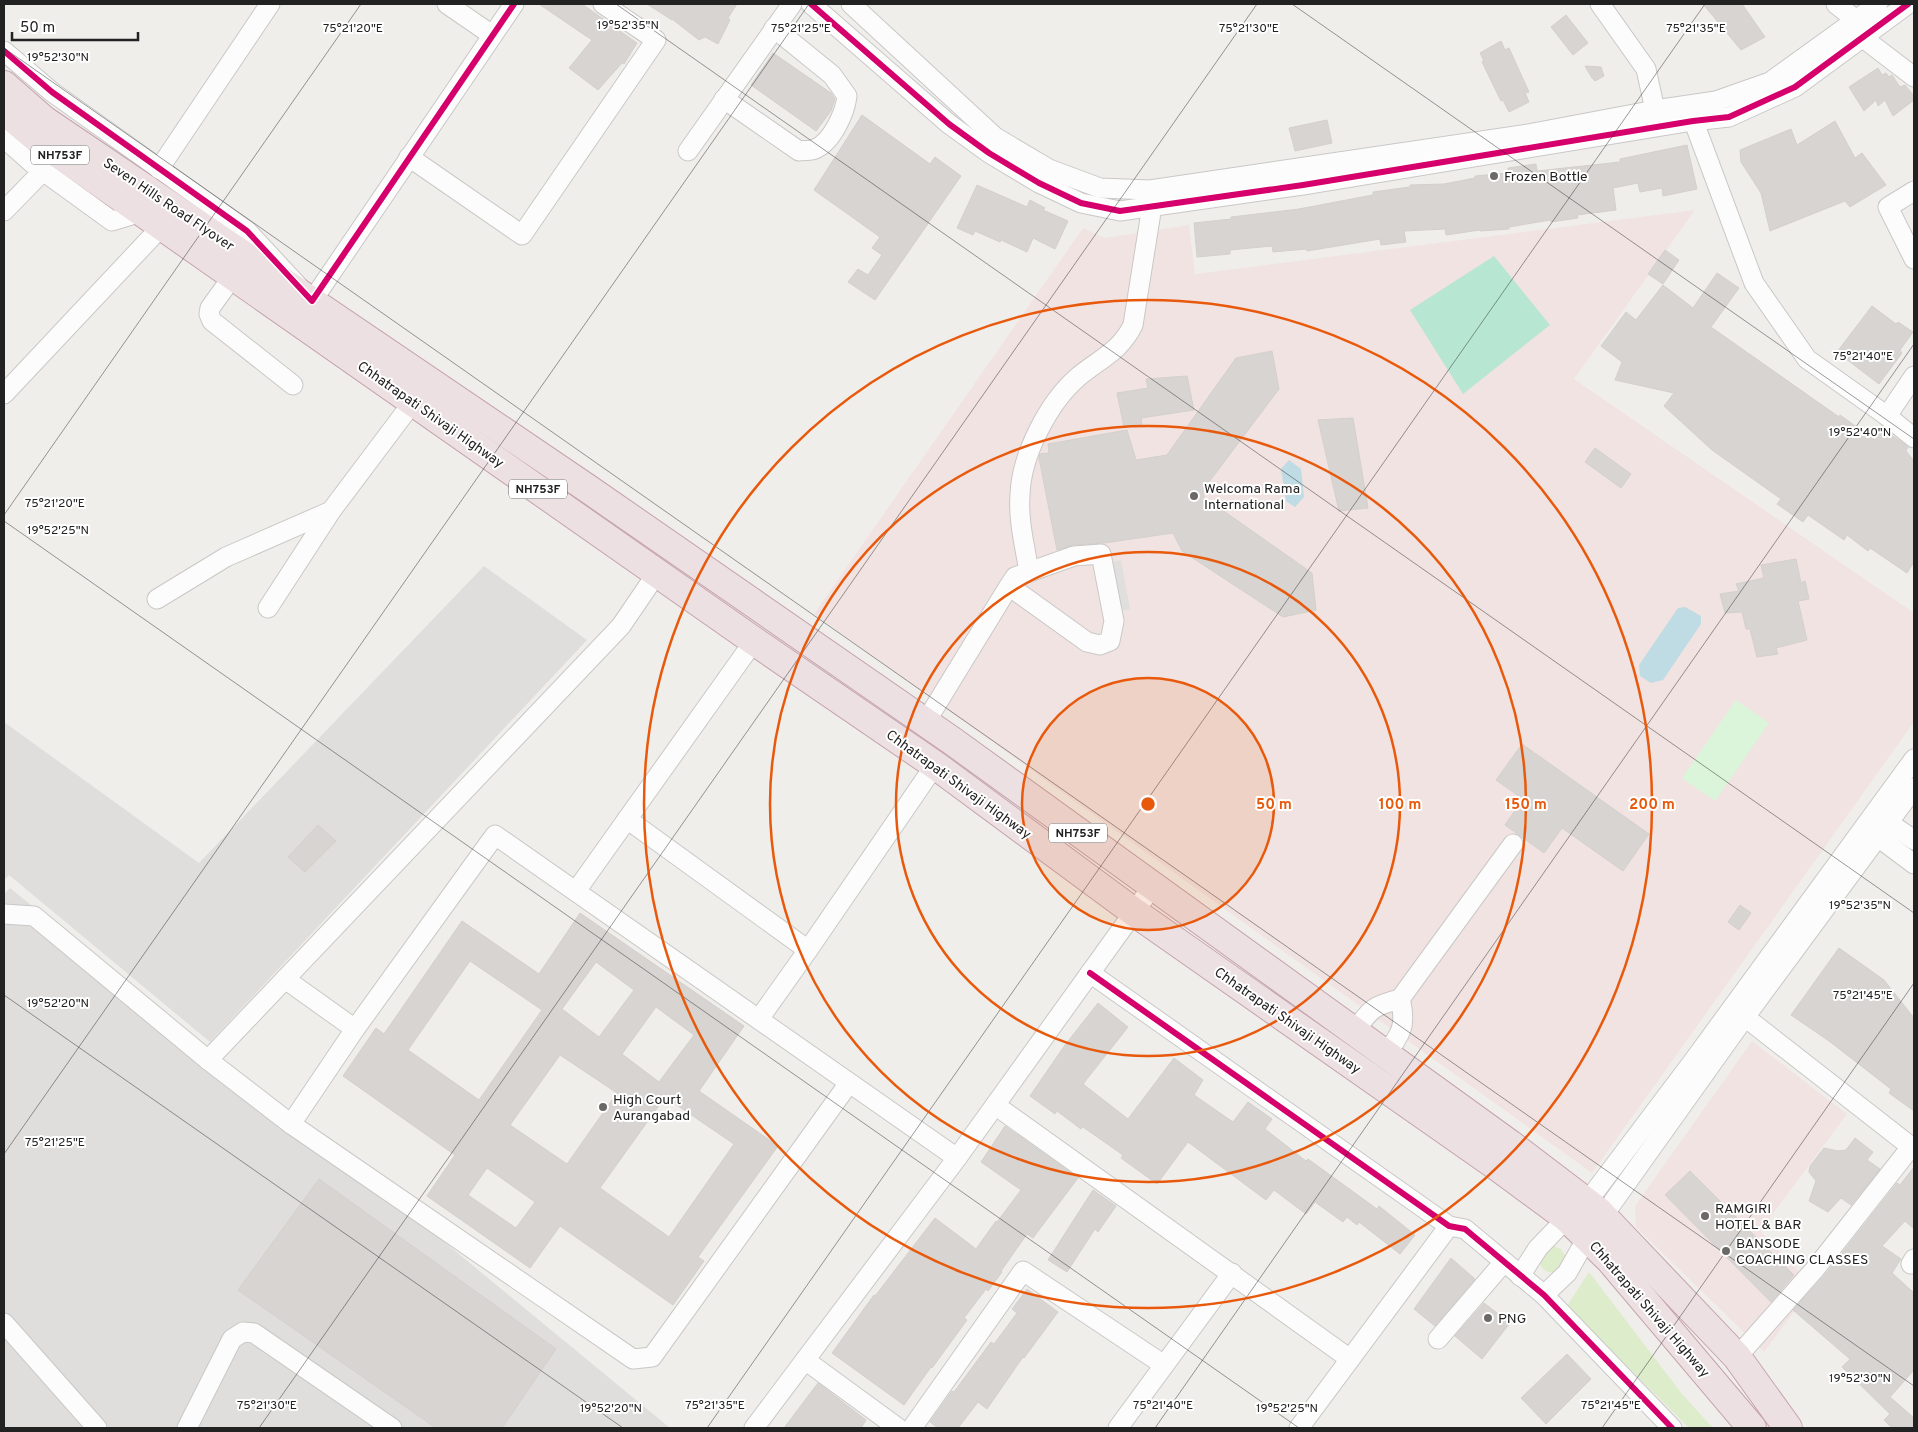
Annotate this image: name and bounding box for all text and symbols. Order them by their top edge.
scale bar [12,10,139,42]
text: 19°52'35"N [597,18,659,34]
text: 50 m [20,19,55,38]
text: 75°21'20"E [323,21,383,37]
text: 75°21'25"E [771,21,831,37]
text: 75°21'30"E [1219,21,1279,37]
text: 75°21'35"E [1666,21,1726,37]
text: 19°52'30"N [27,50,89,66]
road number: NH753F [31,146,89,164]
street label: Seven Hills Road Flyover [99,155,237,256]
place label: Frozen Bottle [1504,169,1588,186]
marker: Frozen Bottle [1488,170,1500,182]
text: 75°21'40"E [1833,349,1893,365]
street label: Chhatrapati Shivaji Highway [354,358,507,472]
text: 19°52'40"N [1829,425,1891,441]
road number: NH753F [509,479,567,498]
place label: Welcoma Rama International [1204,481,1300,514]
marker: Welcoma Rama International [1188,490,1200,502]
text: 75°21'20"E [25,496,85,512]
text: 19°52'25"N [27,523,89,539]
street label: Chhatrapati Shivaji Highway [882,727,1034,844]
centre of rings [1139,795,1157,813]
text: 50 m [1256,796,1292,815]
text: 100 m [1379,796,1421,815]
text: 150 m [1505,796,1547,815]
text: 200 m [1629,796,1675,815]
road number: NH753F [1049,824,1107,842]
text: 19°52'35"N [1829,898,1891,914]
street label: Chhatrapati Shivaji Highway [1211,964,1364,1078]
text: 75°21'45"E [1833,988,1893,1004]
text: 19°52'20"N [27,996,89,1012]
place label: High Court Aurangabad [613,1092,690,1125]
marker: High Court Aurangabad [597,1101,609,1113]
text: 75°21'25"E [25,1135,85,1151]
place label: RAMGIRI HOTEL & BAR [1715,1201,1802,1234]
marker: RAMGIRI HOTEL & BAR [1699,1210,1711,1222]
place label: BANSODE COACHING CLASSES [1736,1236,1868,1269]
street label: Chhatrapati Shivaji Highway [1585,1238,1713,1382]
marker: BANSODE COACHING CLASSES [1720,1245,1732,1257]
place label: PNG [1498,1311,1526,1328]
marker: PNG [1482,1312,1494,1324]
text: 19°52'30"N [1829,1371,1891,1387]
text: 75°21'30"E [237,1398,297,1414]
text: 75°21'35"E [685,1398,745,1414]
text: 75°21'40"E [1133,1398,1193,1414]
text: 75°21'45"E [1581,1398,1641,1414]
text: 19°52'20"N [580,1401,642,1417]
text: 19°52'25"N [1256,1401,1318,1417]

